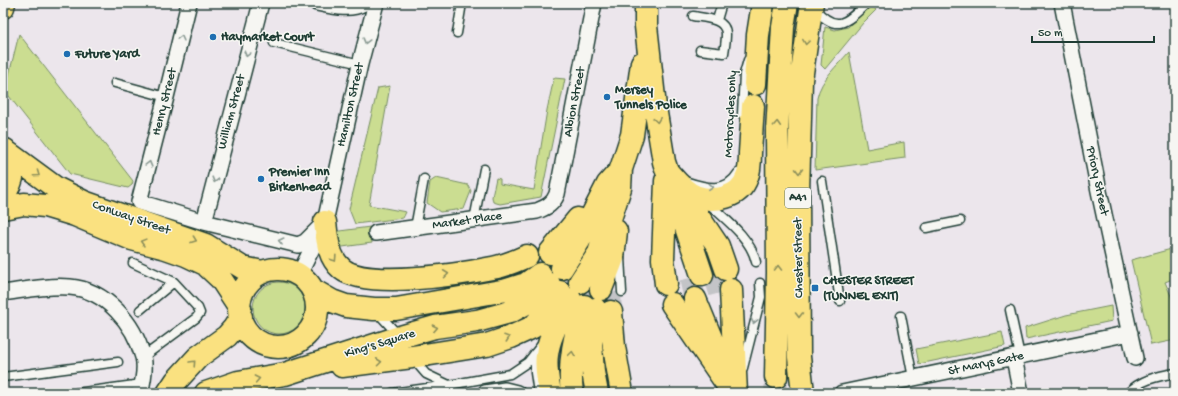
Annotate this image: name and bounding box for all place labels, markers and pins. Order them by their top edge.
place label: Haymarket Court [221,30,315,45]
marker: Haymarket Court [208,32,218,42]
place label: Future Yard [74,47,140,62]
marker: Future Yard [62,49,72,59]
place label: Mersey Tunnels Police [614,83,688,113]
marker: Mersey Tunnels Police [602,92,612,102]
place label: Premier Inn Birkenhead [268,165,332,195]
marker: Premier Inn Birkenhead [256,174,266,184]
place label: CHESTER STREET (TUNNEL EXIT) [822,274,915,304]
marker: CHESTER STREET (TUNNEL EXIT) [810,283,820,293]

